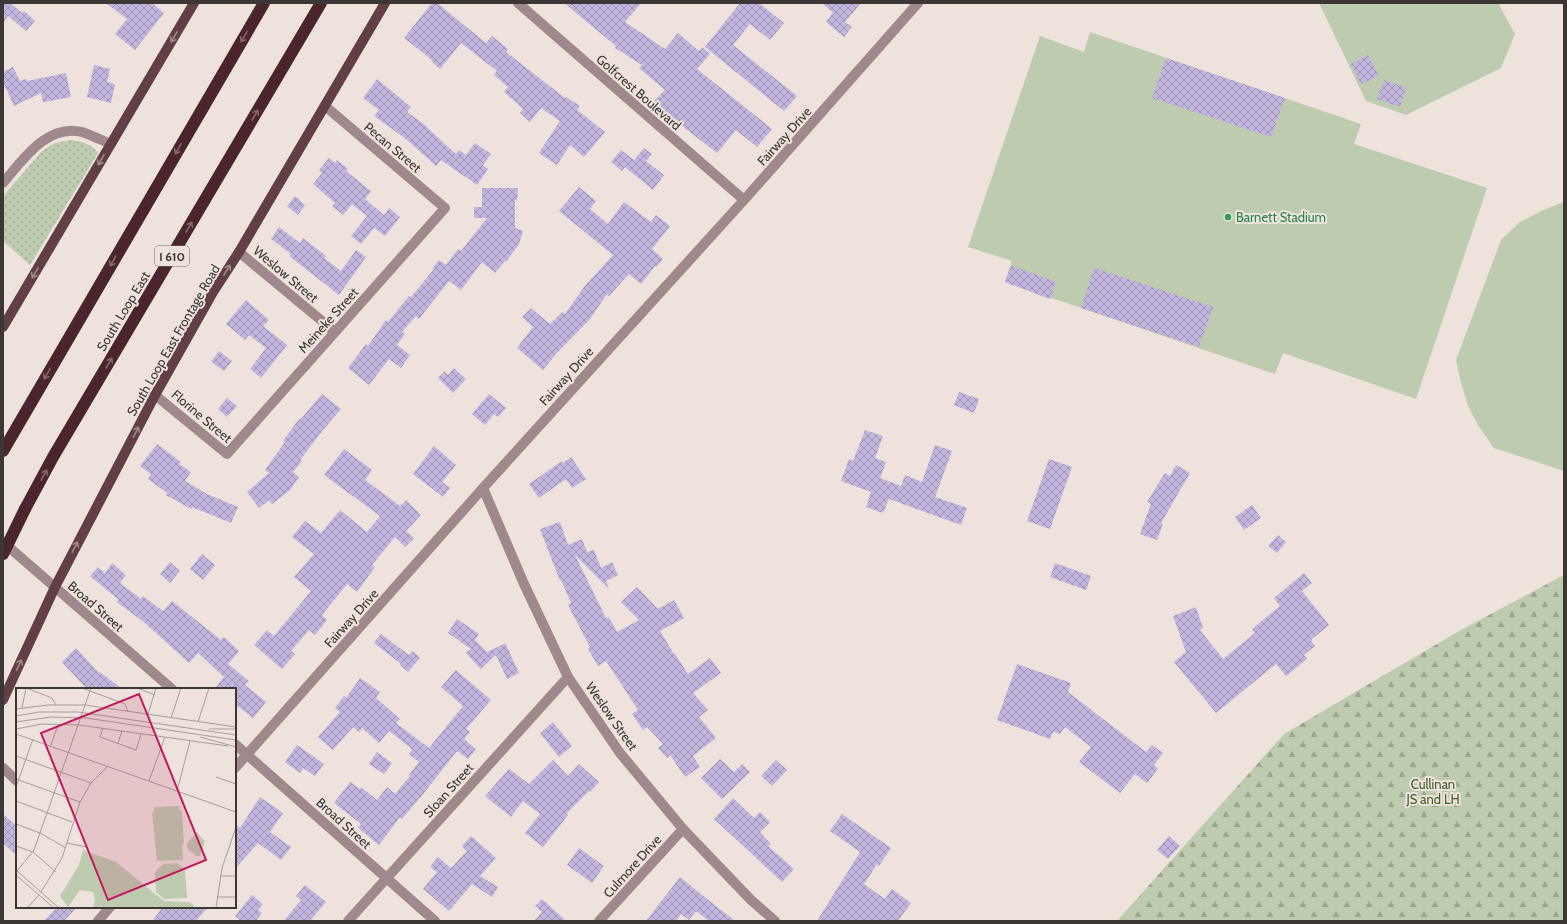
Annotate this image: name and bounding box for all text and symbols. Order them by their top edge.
one-way arrow [169,31,177,43]
one-way arrow [239,31,247,43]
street label: Golfcrest Boulevard [593,51,685,133]
street label: Fairway Drive [754,103,815,169]
one-way arrow [252,109,260,121]
street label: Pecan Street [361,118,425,176]
one-way arrow [174,143,182,155]
one-way arrow [96,154,104,166]
place label: Barnett Stadium [1236,209,1326,225]
marker: Barnett Stadium [1223,212,1233,222]
one-way arrow [186,221,194,233]
street label: Weslow Street [250,242,322,306]
road number: I 610 [155,246,189,266]
one-way arrow [108,255,116,267]
street label: South Loop East Frontage Road [123,261,223,419]
one-way arrow [223,265,231,276]
one-way arrow [30,267,38,279]
street label: South Loop East [93,268,153,354]
street label: Meineke Street [295,284,362,356]
street label: Fairway Drive [536,343,597,409]
one-way arrow [105,358,113,369]
one-way arrow [43,367,51,379]
street label: Florine Street [168,386,236,446]
one-way arrow [132,426,140,438]
one-way arrow [40,469,48,481]
one-way arrow [72,542,80,554]
street label: Broad Street [65,577,128,635]
street label: Fairway Drive [321,585,382,651]
one-way arrow [16,659,23,671]
street label: Weslow Street [583,679,642,754]
inset map [16,688,236,908]
street label: Sloan Street [419,759,477,820]
park label: Cullinan JS and LH [1405,776,1460,807]
street label: Broad Street [313,794,375,852]
street label: Culmore Drive [600,831,665,901]

